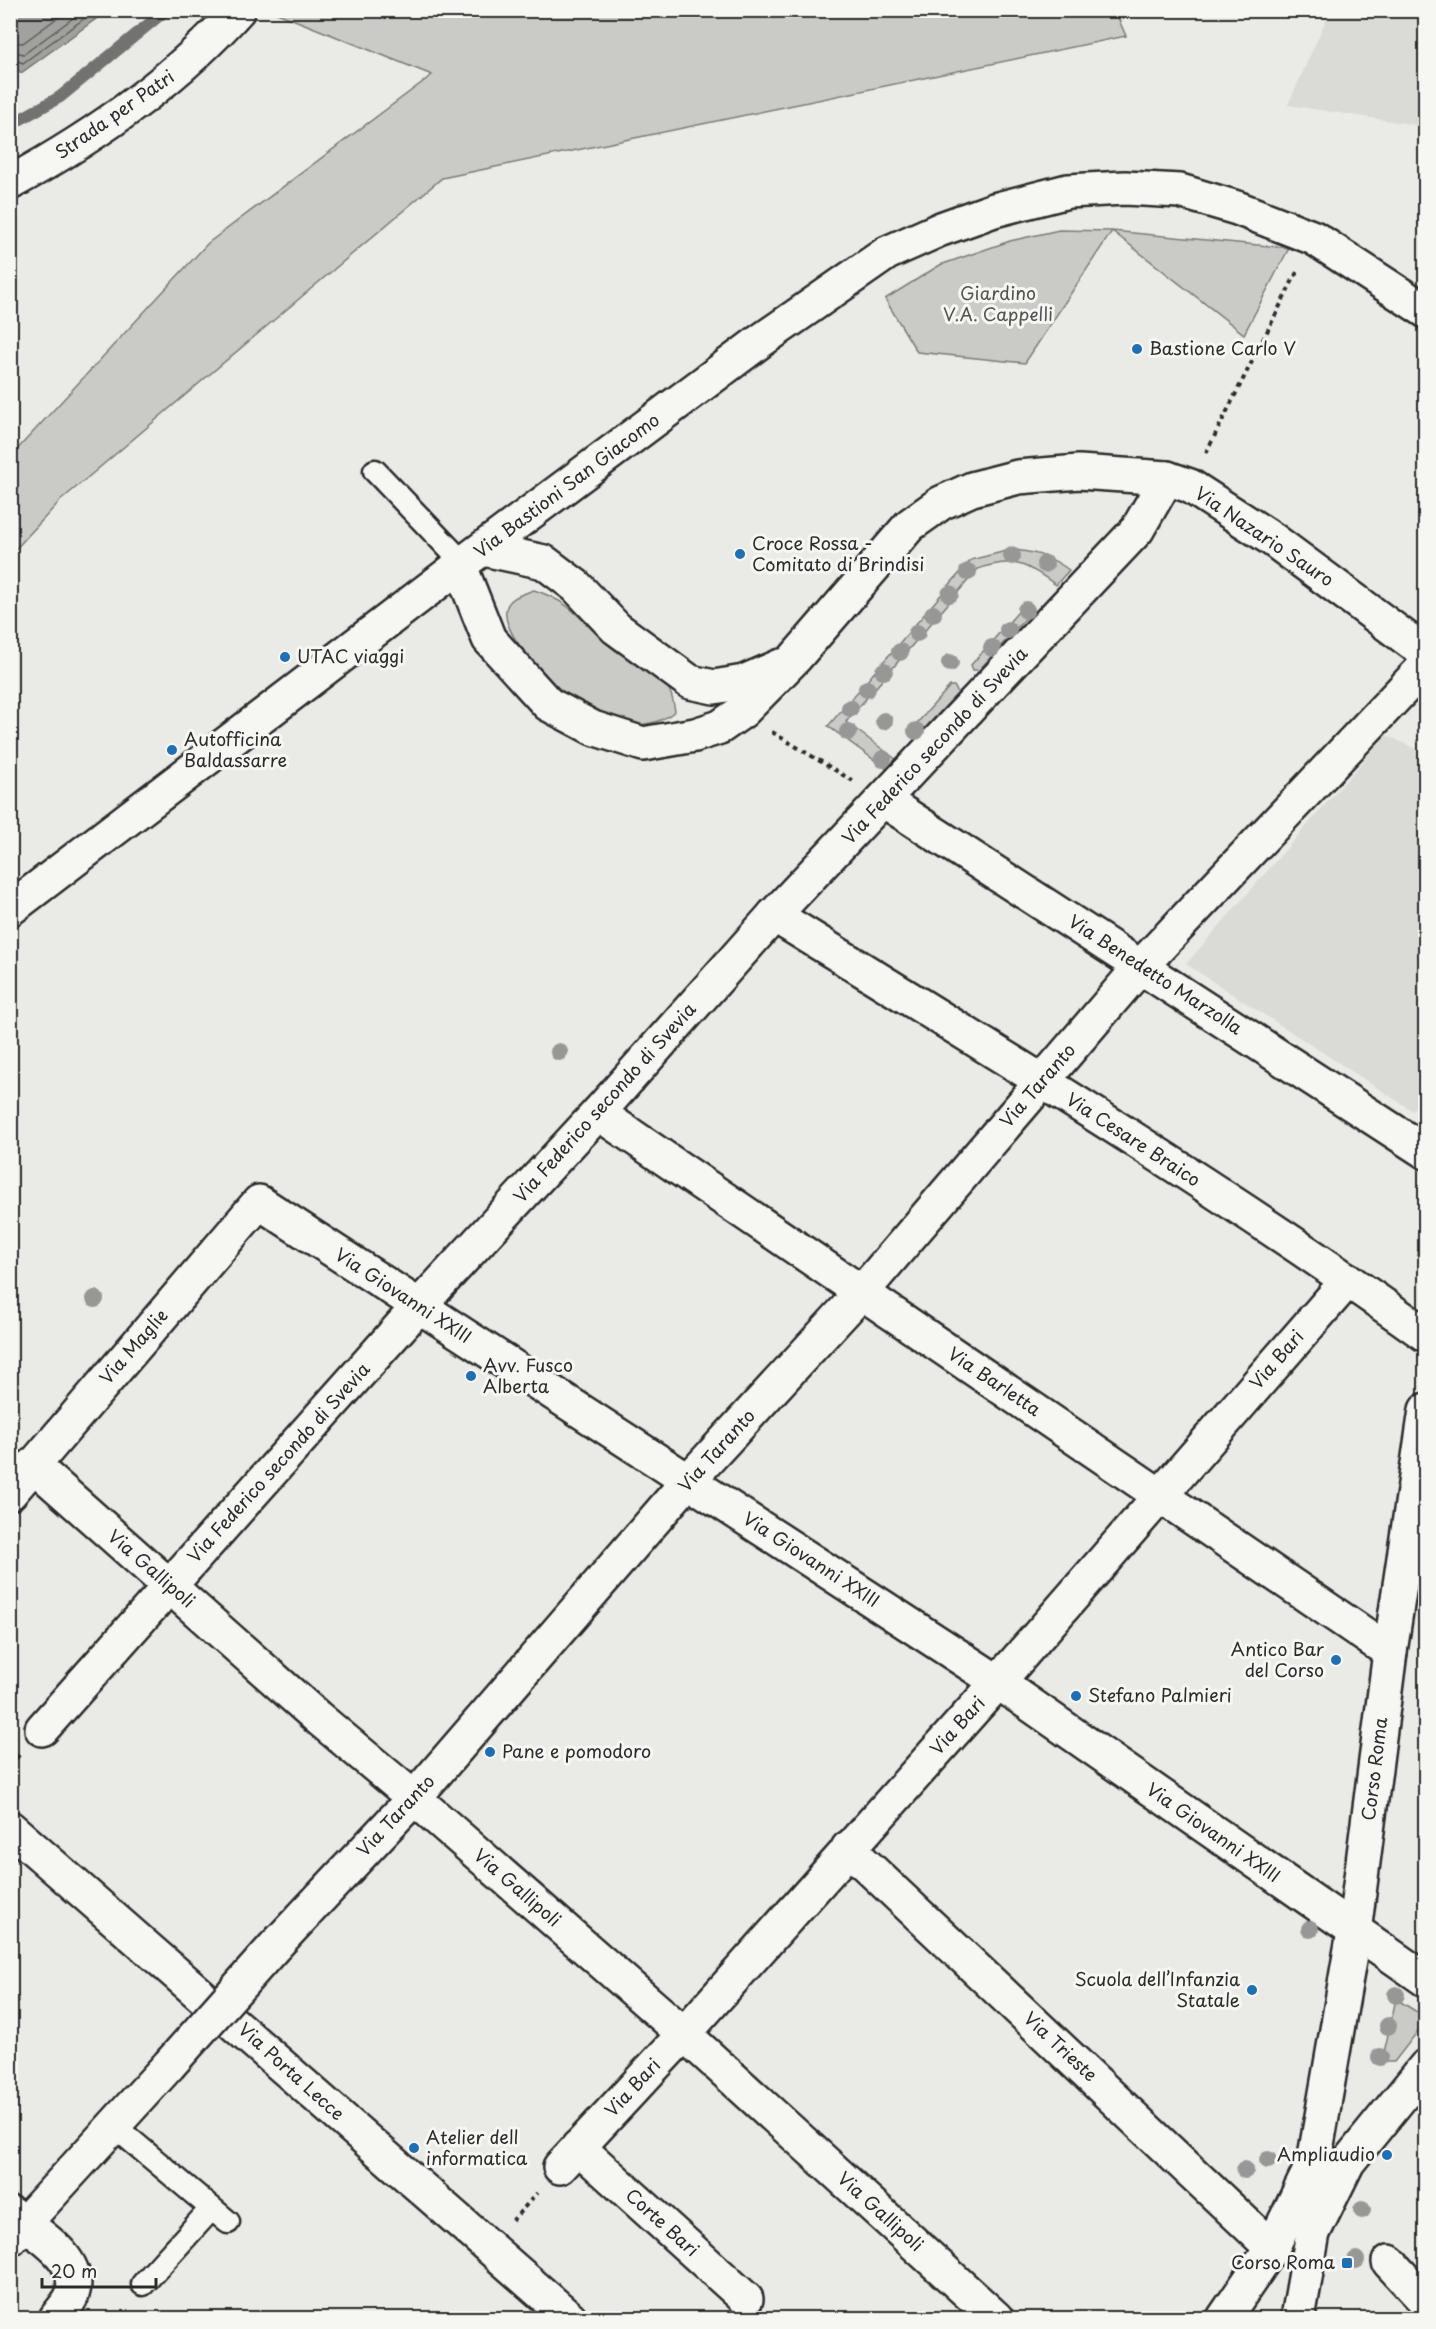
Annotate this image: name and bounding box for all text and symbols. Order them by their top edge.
street label: Strada per Patri [49,63,179,165]
park label: Giardino V.A. Cappelli [943,279,1053,327]
place label: Bastione Carlo V [1149,334,1296,361]
marker: Bastione Carlo V [1130,342,1144,356]
street label: Via Bastioni San Giacomo [468,406,665,564]
street label: Via Nazario Sauro [1190,479,1340,592]
place label: Croce Rossa - Comitato di Brindisi [752,529,924,577]
marker: Croce Rossa - Comitato di Brindisi [733,547,747,561]
street label: Via Federico secondo di Svevia [835,640,1033,850]
place label: UTAC viaggi [297,642,404,669]
marker: UTAC viaggi [278,650,292,664]
place label: Autofficina Baldassarre [184,725,287,773]
marker: Autofficina Baldassarre [165,743,179,757]
street label: Via Benedetto Marzolla [1063,907,1249,1041]
street label: Via Federico secondo di Svevia [506,995,702,1208]
street label: Via Taranto [993,1037,1081,1133]
street label: Via Cesare Braico [1061,1085,1206,1192]
street label: Via Giovanni XXIII [330,1240,478,1349]
street label: Via Maglie [92,1302,173,1390]
street label: Via Bari [1242,1323,1309,1395]
street label: Via Barletta [943,1340,1047,1422]
place label: Avv. Fusco Alberta [483,1351,573,1399]
street label: Via Federico secondo di Svevia [180,1355,376,1568]
marker: Avv. Fusco Alberta [464,1369,478,1383]
street label: Via Taranto [671,1402,761,1498]
street label: Via Giovanni XXIII [738,1504,886,1613]
street label: Via Gallipoli [102,1522,202,1613]
place label: Antico Bar del Corso [1231,1635,1325,1683]
marker: Antico Bar del Corso [1329,1653,1343,1667]
place label: Stefano Palmieri [1088,1681,1232,1708]
street label: Via Bari [923,1689,991,1761]
marker: Stefano Palmieri [1069,1689,1083,1703]
street label: Corso Roma [1354,1715,1393,1822]
place label: Pane e pomodoro [502,1737,651,1764]
marker: Pane e pomodoro [483,1745,497,1759]
street label: Via Taranto [350,1768,440,1862]
street label: Via Giovanni XXIII [1141,1775,1286,1888]
street label: Via Gallipoli [468,1841,568,1932]
place label: Scuola dell’Infanzia Statale [1075,1965,1240,2013]
marker: Scuola dell’Infanzia Statale [1245,1983,1259,1997]
street label: Via Trieste [1018,2005,1104,2087]
street label: Via Porta Lecce [233,2016,351,2126]
street label: Via Bari [598,2052,666,2122]
place label: Atelier dell informatica [426,2123,528,2171]
place label: Ampliaudio [1277,2140,1375,2167]
marker: Atelier dell informatica [407,2141,421,2155]
marker: Ampliaudio [1380,2148,1394,2162]
street label: Via Gallipoli [832,2165,930,2257]
street label: Corte Bari [620,2182,706,2262]
place label: Corso Roma [1231,2248,1336,2275]
scale bar [42,2251,156,2289]
marker: Corso Roma [1340,2256,1354,2270]
text: 20 m [51,2257,97,2284]

